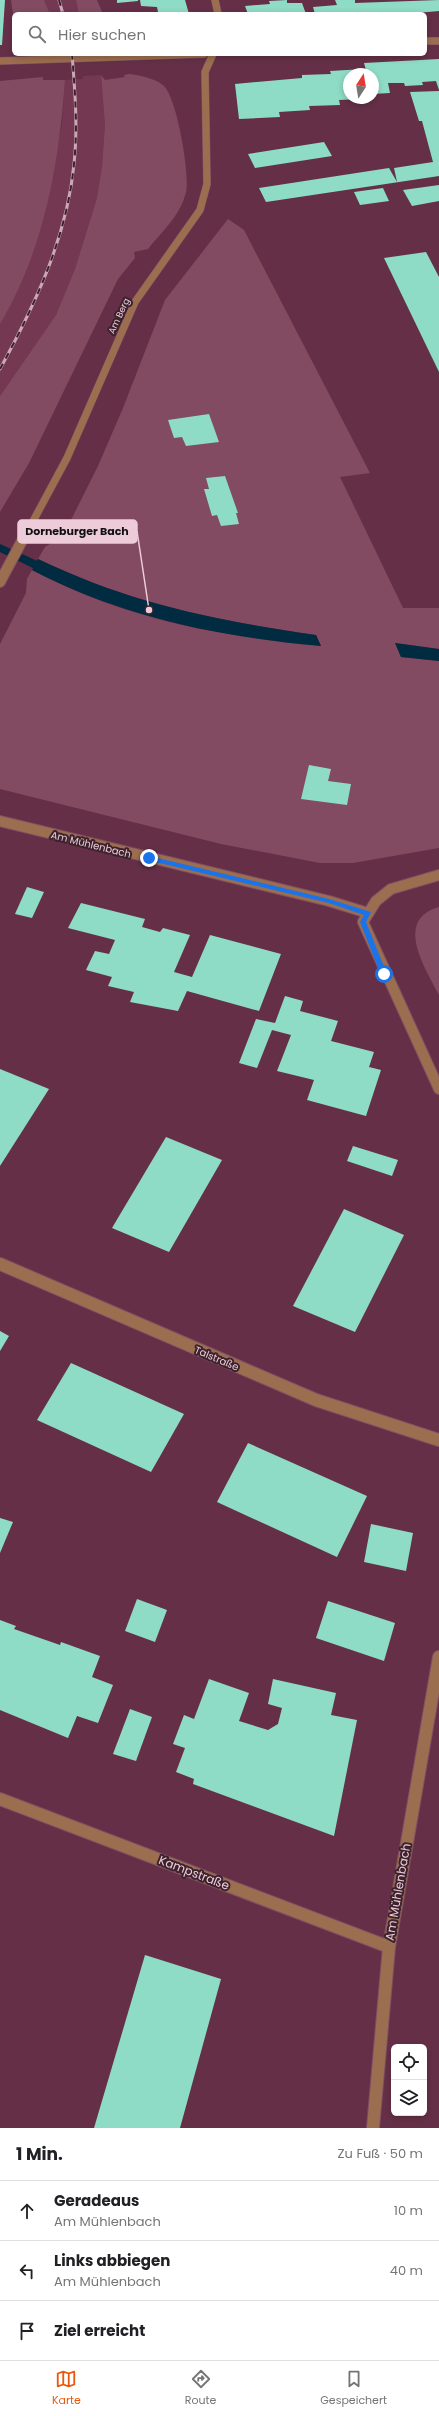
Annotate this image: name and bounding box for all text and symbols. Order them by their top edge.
search box [12,12,427,56]
icon: search [26,23,48,45]
text: Hier suchen [58,24,146,45]
north arrow [343,68,379,104]
street label: Am Berg [105,296,133,336]
callout: Dorneburger Bach [18,520,137,543]
text: Dorneburger Bach [25,523,129,539]
street label: Am Mühlenbach [49,827,133,862]
route end [140,849,158,867]
route start [375,965,393,983]
street label: Talstraße [192,1342,241,1375]
street label: Am Mühlenbach [381,1842,414,1942]
street label: Kampstraße [156,1851,232,1894]
map controls [391,2044,427,2116]
button: locate [391,2044,427,2080]
button: layers [391,2080,427,2116]
text: 1 Min. [16,2142,63,2166]
text: Zu Fuß · 50 m [338,2144,423,2163]
text: Geradeaus [54,2190,139,2211]
icon: ahead [16,2200,38,2222]
text: 10 m [394,2201,423,2220]
text: Am Mühlenbach [54,2212,161,2231]
text: Links abbiegen [54,2250,170,2271]
icon: left [16,2260,38,2282]
text: 40 m [390,2261,423,2280]
text: Am Mühlenbach [54,2272,161,2291]
icon: arrive [16,2320,38,2342]
text: Ziel erreicht [54,2320,145,2341]
tab: Karte [52,2368,81,2409]
tab: Route [185,2368,216,2409]
tab: Gespeichert [320,2368,387,2409]

